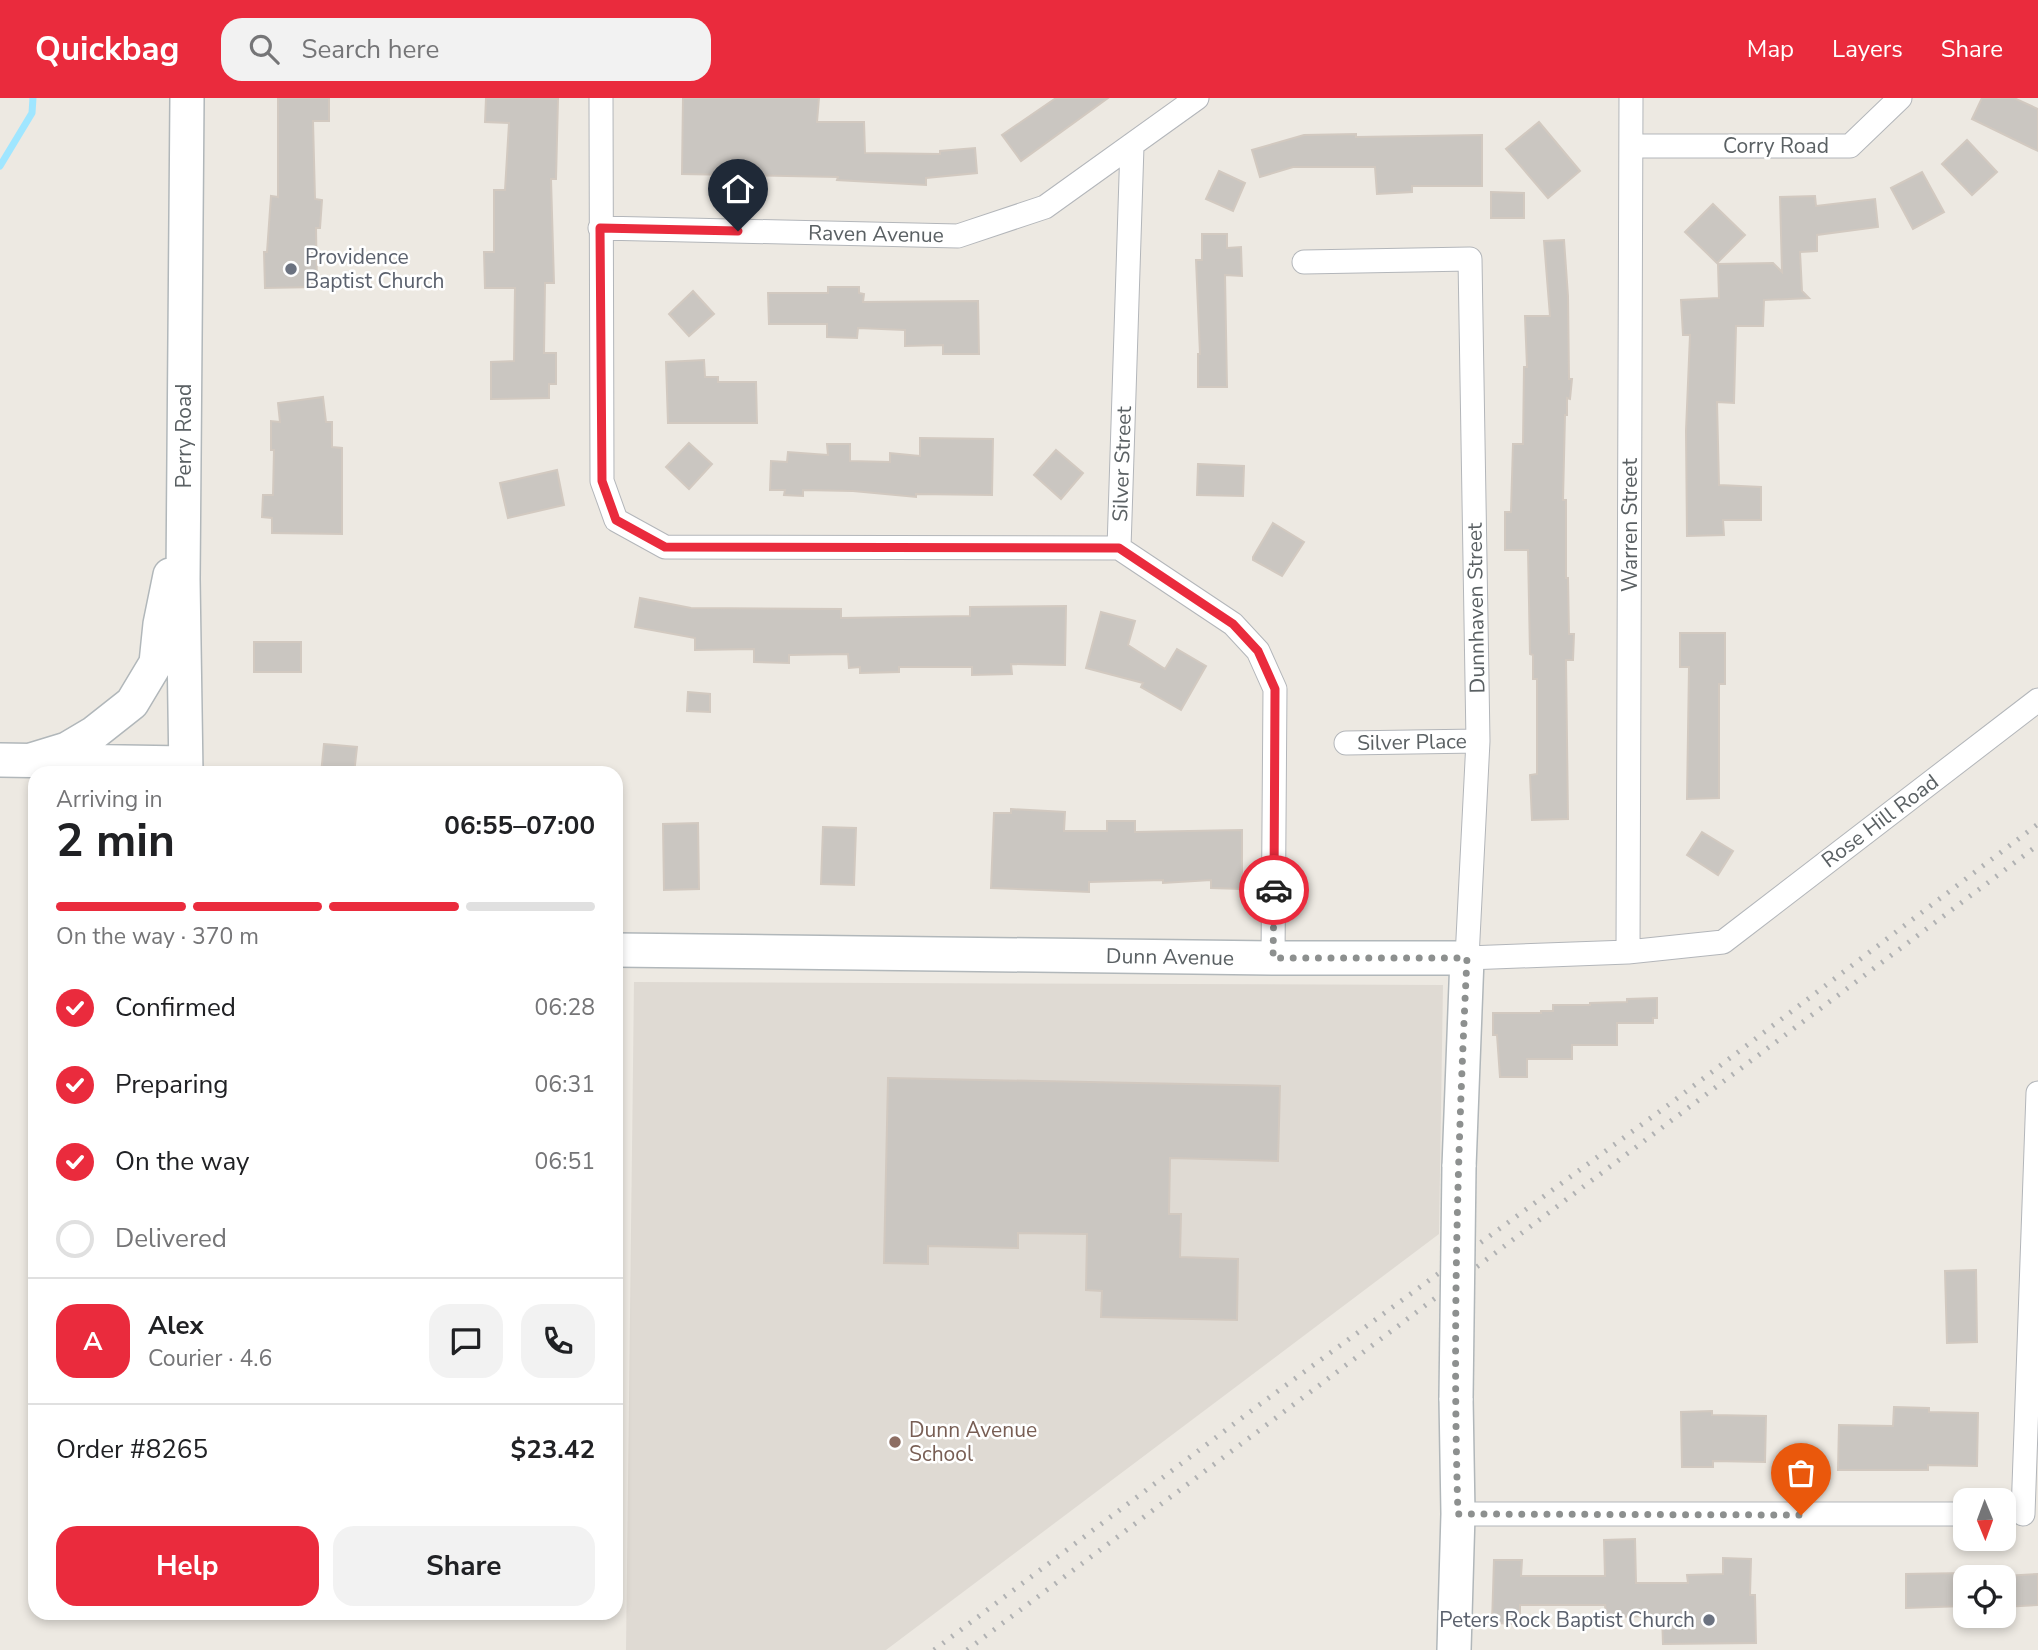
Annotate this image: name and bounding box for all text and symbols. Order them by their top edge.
search box [221,18,711,81]
text: Quickbag [35,27,179,72]
icon: search [245,30,283,68]
text: Search here [301,32,439,67]
text: Map [1747,33,1794,65]
text: Layers [1832,33,1903,65]
text: Share [1941,33,2003,65]
street label: Corry Road [1723,132,1829,160]
pin [708,159,768,231]
icon: home [719,170,757,208]
street label: Raven Avenue [808,219,944,249]
place label: Providence Baptist Church [305,243,444,295]
marker: Providence Baptist Church [283,261,299,277]
street label: Perry Road [170,384,198,488]
street label: Silver Street [1106,405,1138,522]
street label: Warren Street [1616,457,1644,592]
street label: Dunnhaven Street [1461,522,1491,694]
street label: Silver Place [1357,727,1467,757]
street label: Rose Hill Road [1816,768,1944,874]
text: Arriving in [56,784,163,815]
text: 06:55–07:00 [444,808,595,843]
text: 2 min [56,809,175,872]
courier [1239,855,1309,925]
icon: car [1255,871,1293,909]
text: On the way · 370 m [56,921,259,952]
street label: Dunn Avenue [1106,942,1234,972]
icon: check [56,989,94,1027]
text: Confirmed [115,990,236,1025]
text: 06:28 [535,992,595,1023]
icon: check [56,1066,94,1104]
text: Preparing [115,1067,228,1102]
text: 06:31 [535,1069,595,1100]
icon: check [56,1143,94,1181]
text: On the way [115,1144,249,1179]
text: 06:51 [535,1146,595,1177]
text: Delivered [115,1221,227,1256]
button: chat [429,1304,503,1378]
button: phone [521,1304,595,1378]
text: Alex [148,1308,204,1343]
text: A [83,1324,103,1359]
text: Courier · 4.6 [148,1343,272,1374]
place label: Dunn Avenue School [909,1416,1037,1468]
text: Order #8265 [56,1432,208,1467]
text: $23.42 [511,1432,595,1467]
marker: Dunn Avenue School [887,1434,903,1450]
pin [1771,1443,1831,1515]
icon: bag [1782,1454,1820,1492]
north arrow [1953,1488,2016,1550]
map controls [1953,1488,2016,1628]
button: Help [56,1526,319,1606]
button: Share [333,1526,595,1606]
button: locate [1953,1565,2016,1628]
place label: Peters Rock Baptist Church [1439,1606,1695,1634]
marker: Peters Rock Baptist Church [1701,1612,1717,1628]

